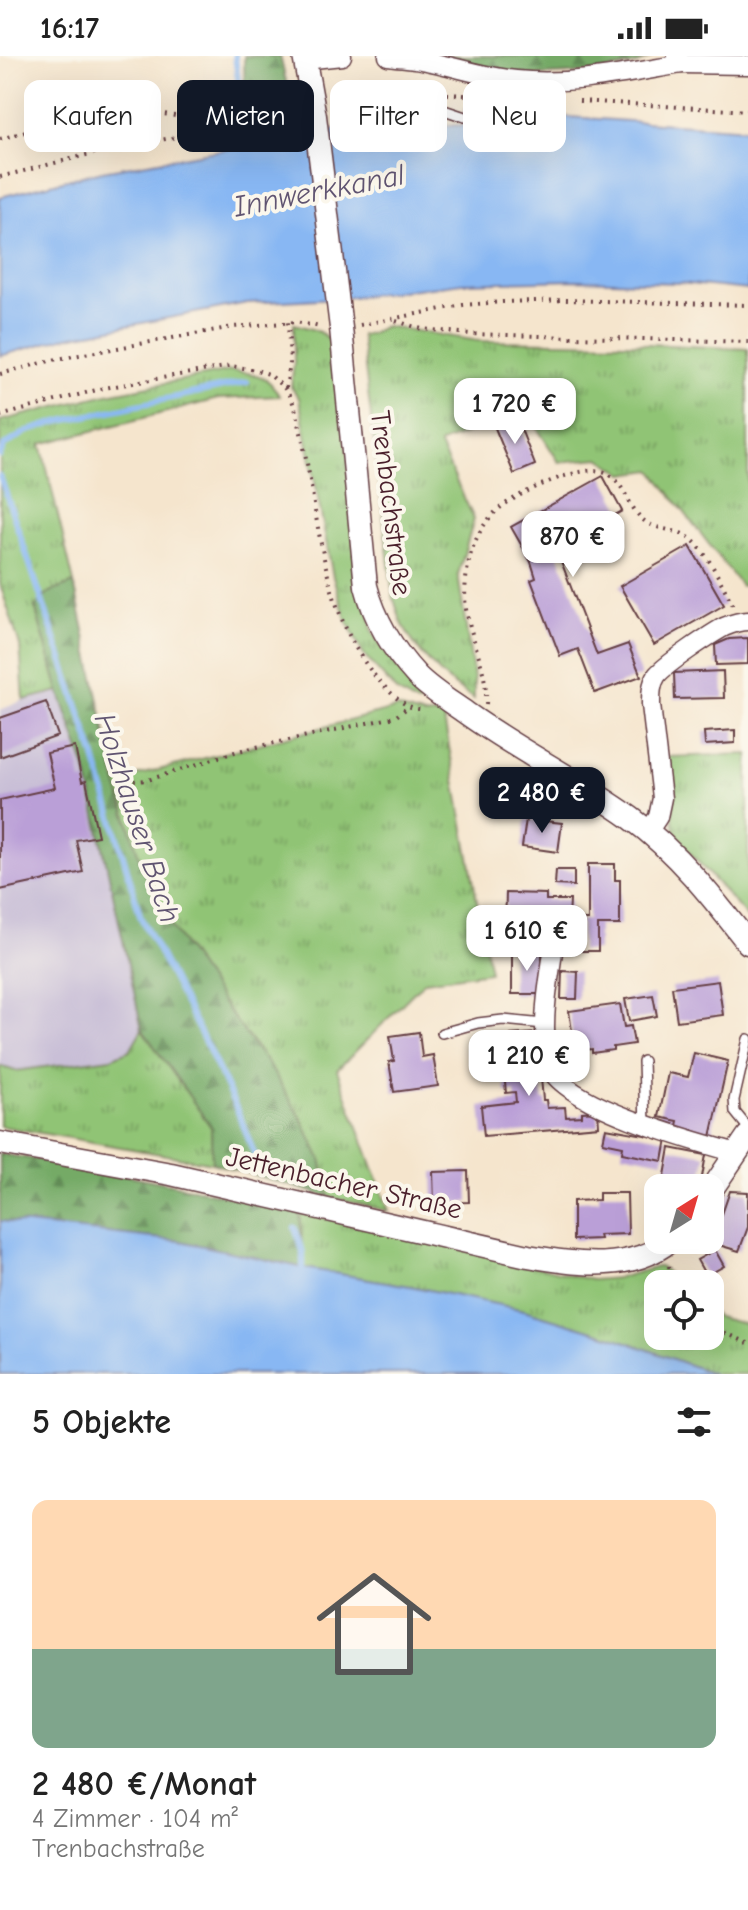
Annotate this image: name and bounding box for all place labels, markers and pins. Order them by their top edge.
pin: 1 720 € [441,378,589,446]
pin: 870 € [517,511,629,579]
pin: 2 480 € [468,767,616,835]
pin: 1 610 € [453,905,601,973]
pin: 1 210 € [455,1030,603,1098]

